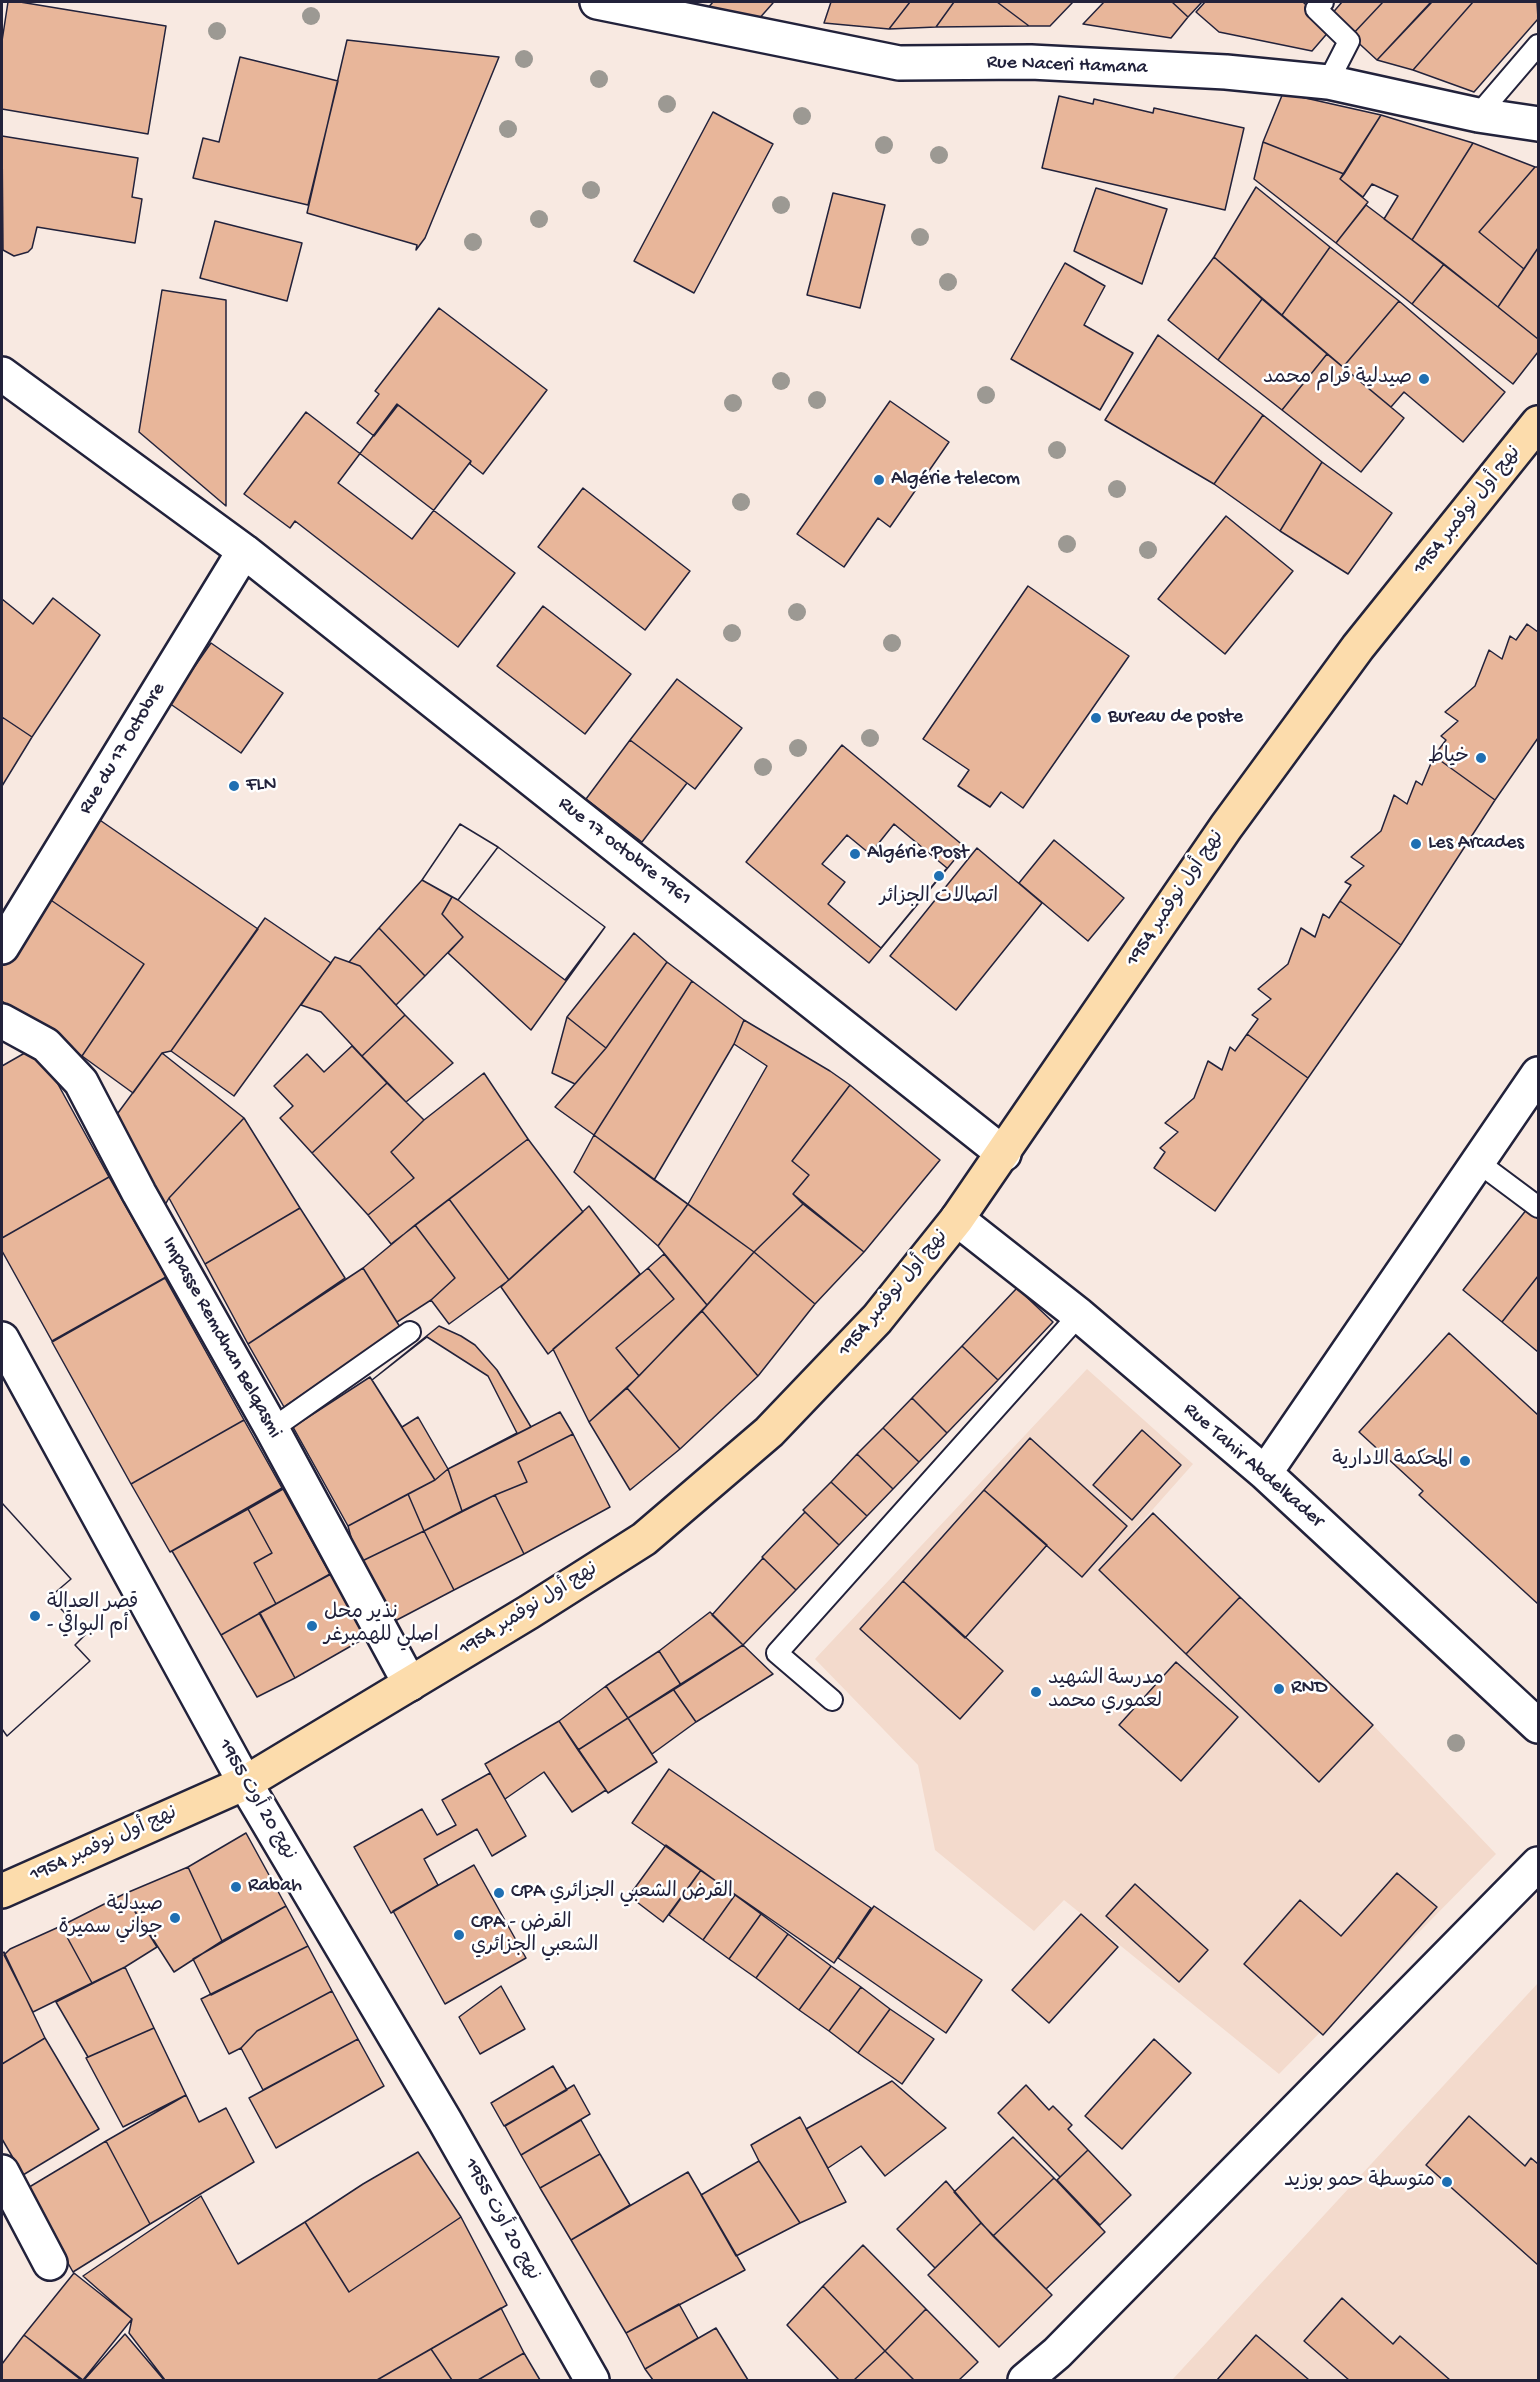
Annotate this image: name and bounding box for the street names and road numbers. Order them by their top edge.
street label: Rue Naceri Hamana [986,51,1148,81]
street label: نهج أول نوفمبر 1954 [1409,442,1527,580]
street label: Rue du 17 Octobre [74,679,172,819]
street label: Rue 17 octobre 1961 [552,792,696,912]
street label: نهج أول نوفمبر 1954 [1122,827,1230,971]
street label: نهج أول نوفمبر 1954 [834,1226,954,1362]
street label: Impasse Remdhan Belqasmi [156,1233,286,1443]
street label: Rue Tahir Abdelkader [1178,1398,1328,1534]
street label: نهج أول نوفمبر 1954 [455,1558,603,1662]
street label: نهج 20 أوت 1955 [212,1735,300,1865]
street label: نهج أول نوفمبر 1954 [27,1802,181,1888]
street label: نهج 20 أوت 1955 [458,2155,544,2285]

